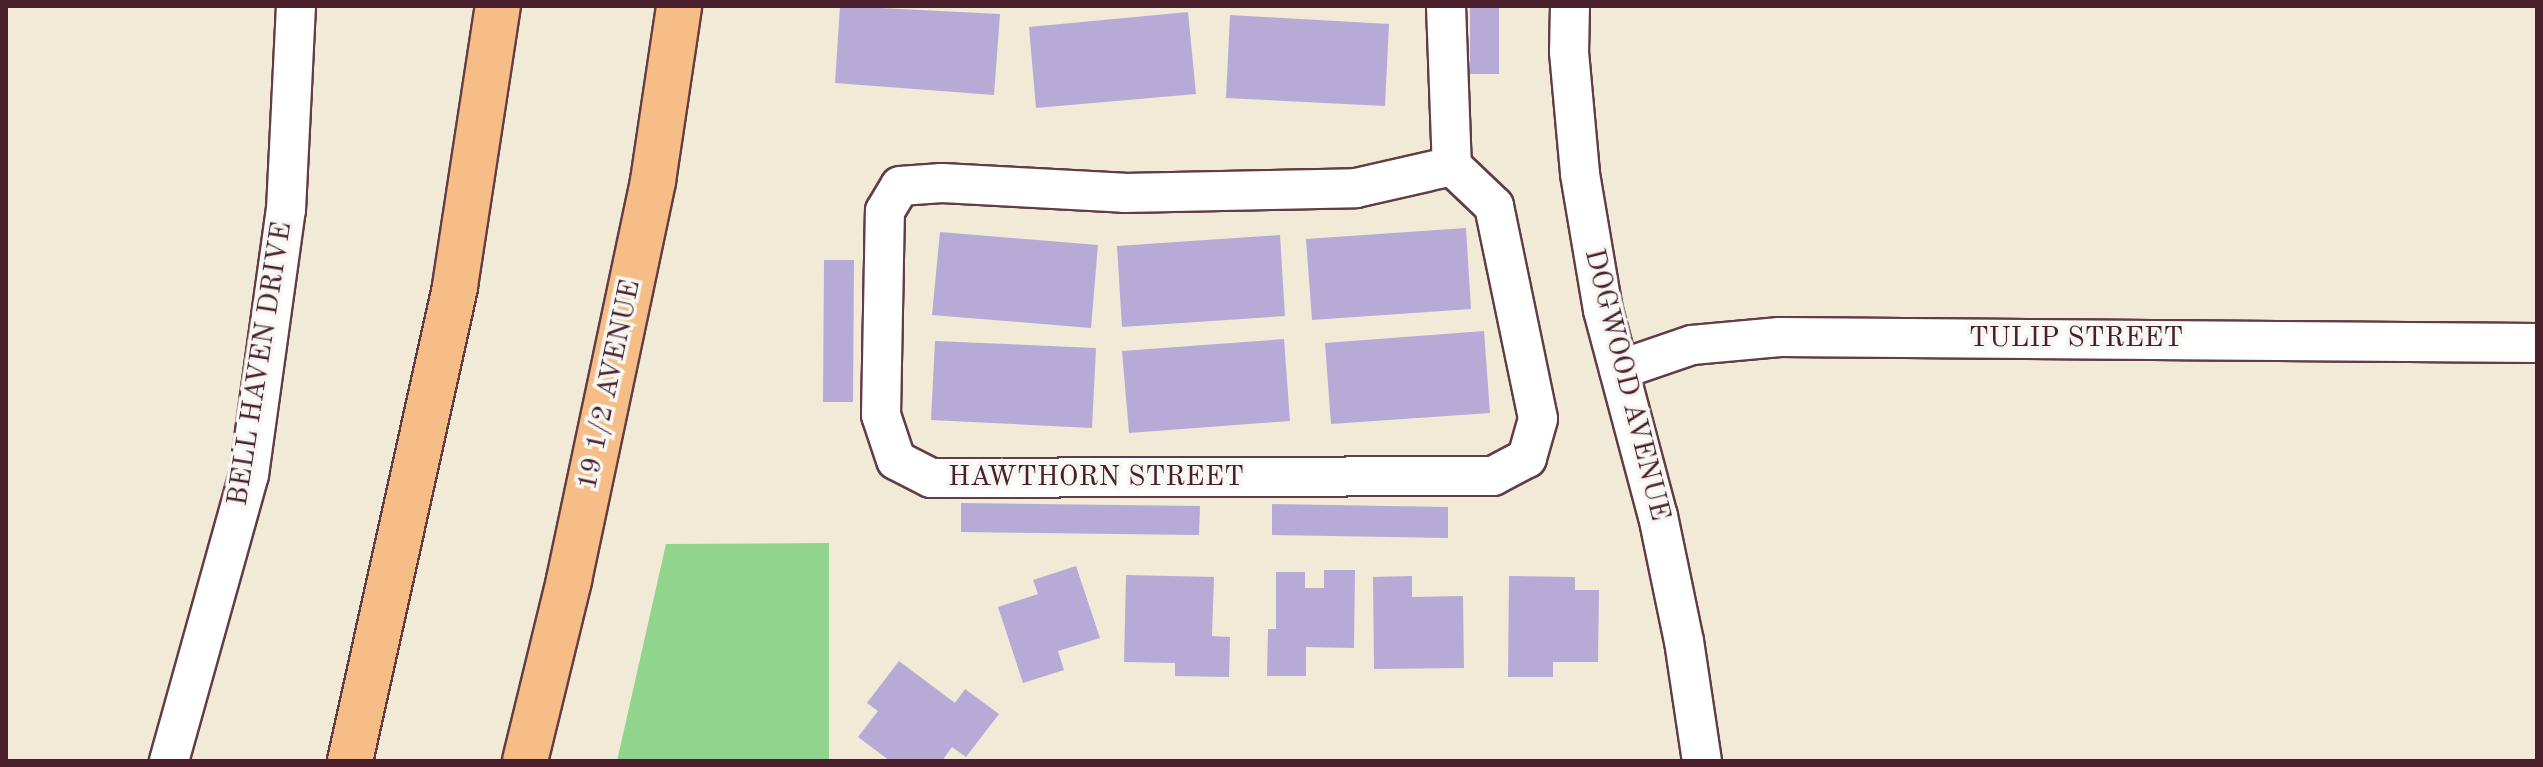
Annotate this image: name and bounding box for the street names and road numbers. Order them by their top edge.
street label: BELL HAVEN DRIVE [222,220,300,508]
street label: DOGWOOD AVENUE [1576,246,1676,524]
street label: 19 1/2 AVENUE [571,277,649,493]
street label: TULIP STREET [1969,322,2183,356]
street label: HAWTHORN STREET [948,461,1244,495]

